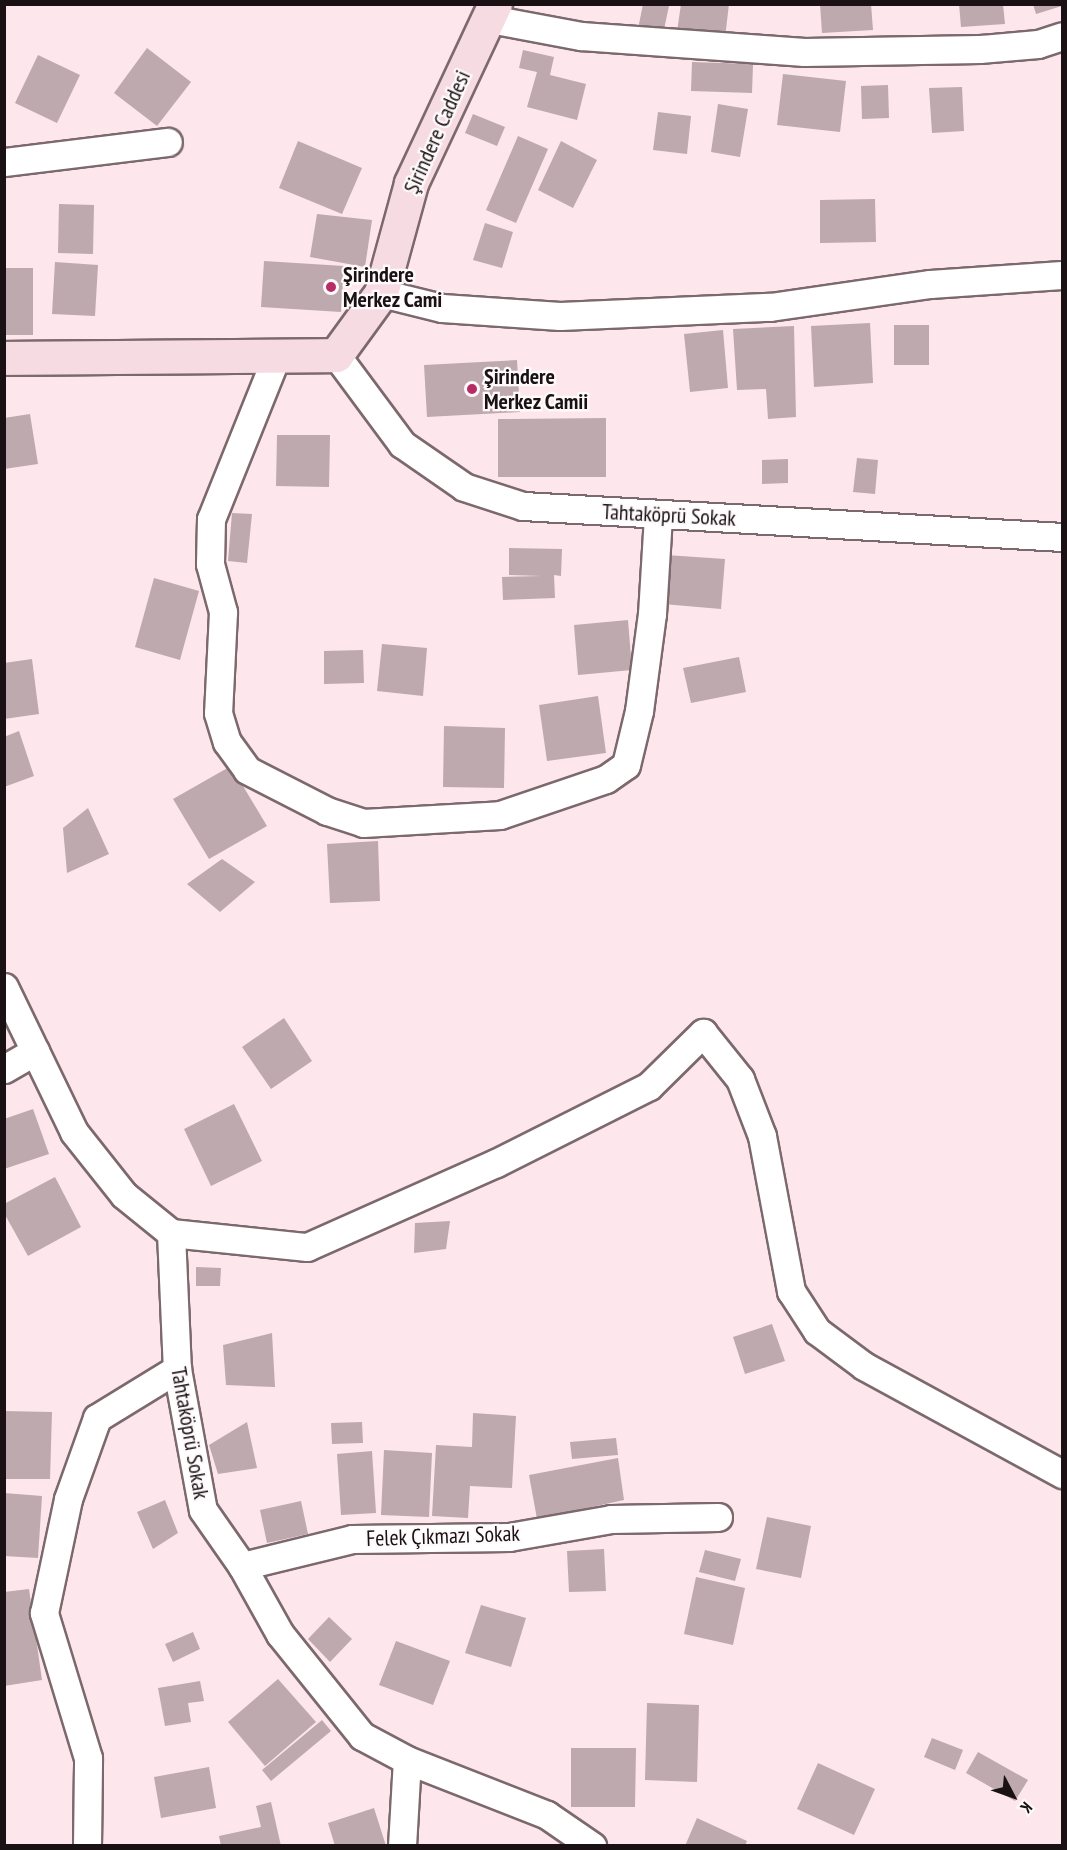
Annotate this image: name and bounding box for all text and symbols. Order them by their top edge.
street label: Şirindere Caddesi [398,66,476,198]
place label: Şirindere Merkez Cami [343,261,443,312]
marker: Şirindere Merkez Cami [324,280,338,294]
place label: Şirindere Merkez Camii [484,363,589,414]
marker: Şirindere Merkez Camii [465,382,479,396]
street label: Tahtaköprü Sokak [602,498,736,532]
street label: Tahtaköprü Sokak [165,1365,215,1501]
street label: Felek Çıkmazı Sokak [365,1520,521,1552]
north arrow [983,1766,1043,1826]
text: K [1016,1798,1037,1818]

